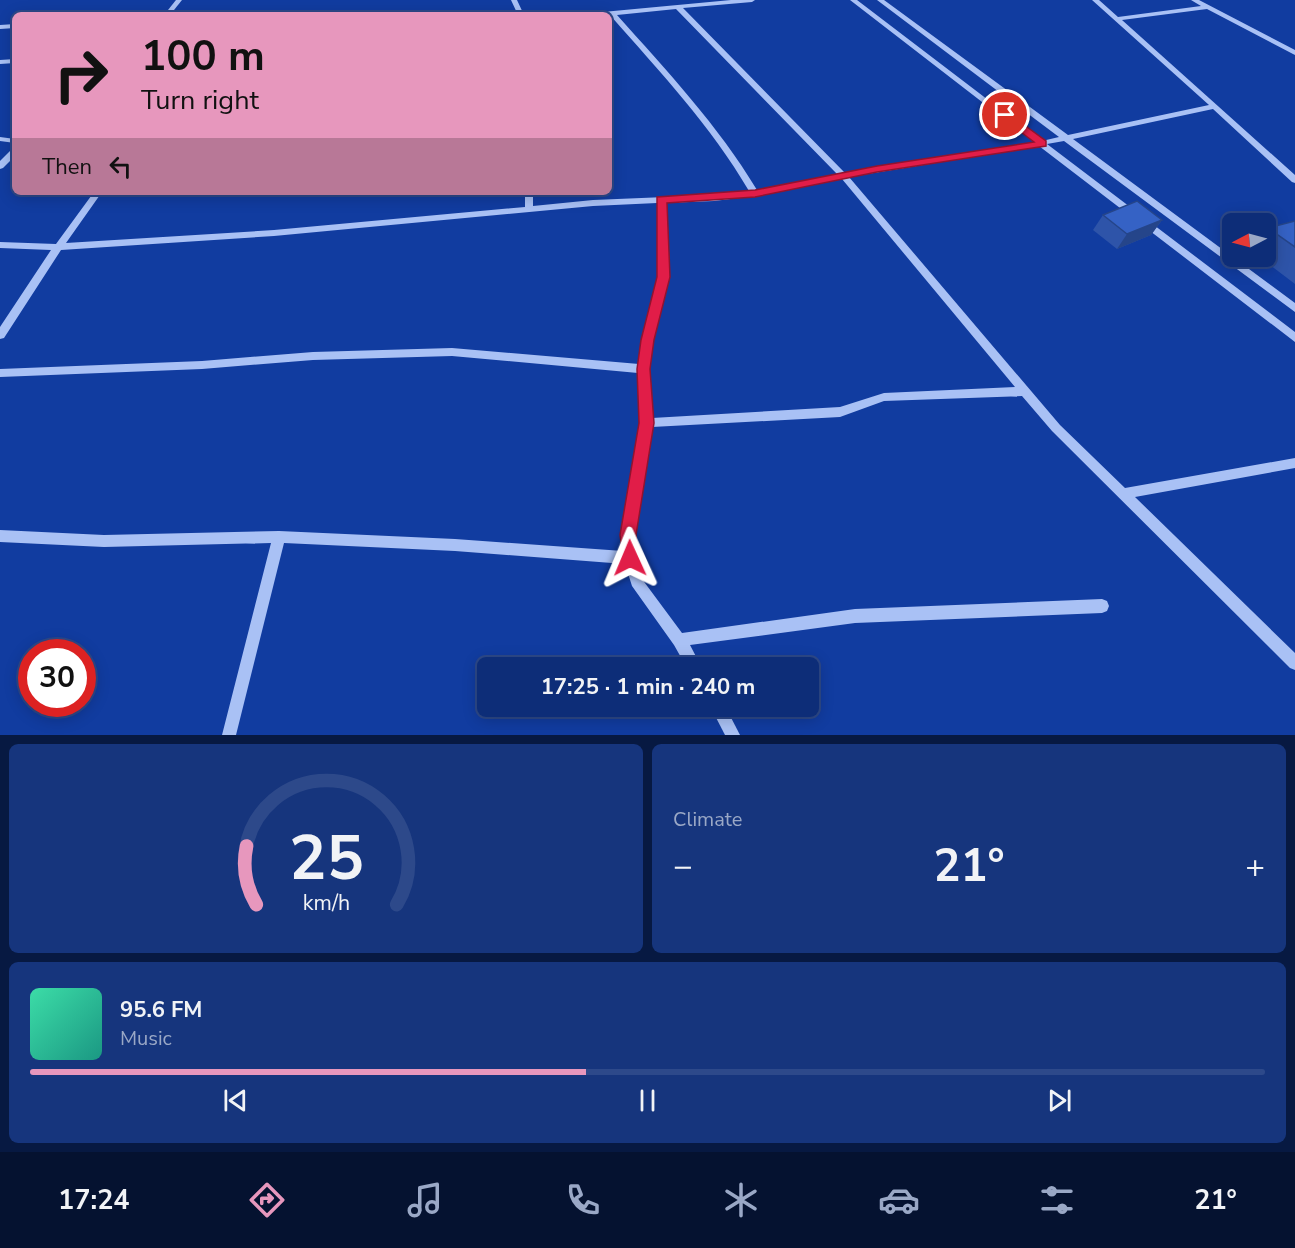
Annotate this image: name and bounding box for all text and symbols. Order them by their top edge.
text: 100 m [141,28,265,85]
icon: right [42,36,120,114]
text: Turn right [141,82,259,119]
pin [979,89,1030,140]
icon: arrive [988,98,1021,131]
icon: left [104,150,137,183]
text: Then [42,152,92,182]
north arrow [1222,213,1276,267]
map controls [1222,213,1276,267]
position arrow [598,526,662,590]
speed limit sign: 30 [18,639,96,717]
text: 17:25 · 1 min · 240 m [541,672,755,702]
text: Climate [673,806,742,833]
text: 25 [289,816,363,901]
text: 21° [933,836,1005,897]
text: − [673,844,693,889]
text: + [1245,844,1265,889]
text: km/h [302,889,350,919]
text: 95.6 FM [120,995,202,1025]
text: Music [120,1025,172,1052]
icon: previous [219,1084,252,1117]
icon: pause [631,1084,664,1117]
icon: next [1043,1084,1076,1117]
icon: directions [246,1179,288,1221]
icon: music [404,1179,446,1221]
icon: phone [562,1179,604,1221]
icon: climate [720,1179,762,1221]
icon: car [878,1179,920,1221]
icon: filters [1036,1179,1078,1221]
text: 17:24 [58,1182,130,1219]
text: 21° [1194,1182,1237,1219]

